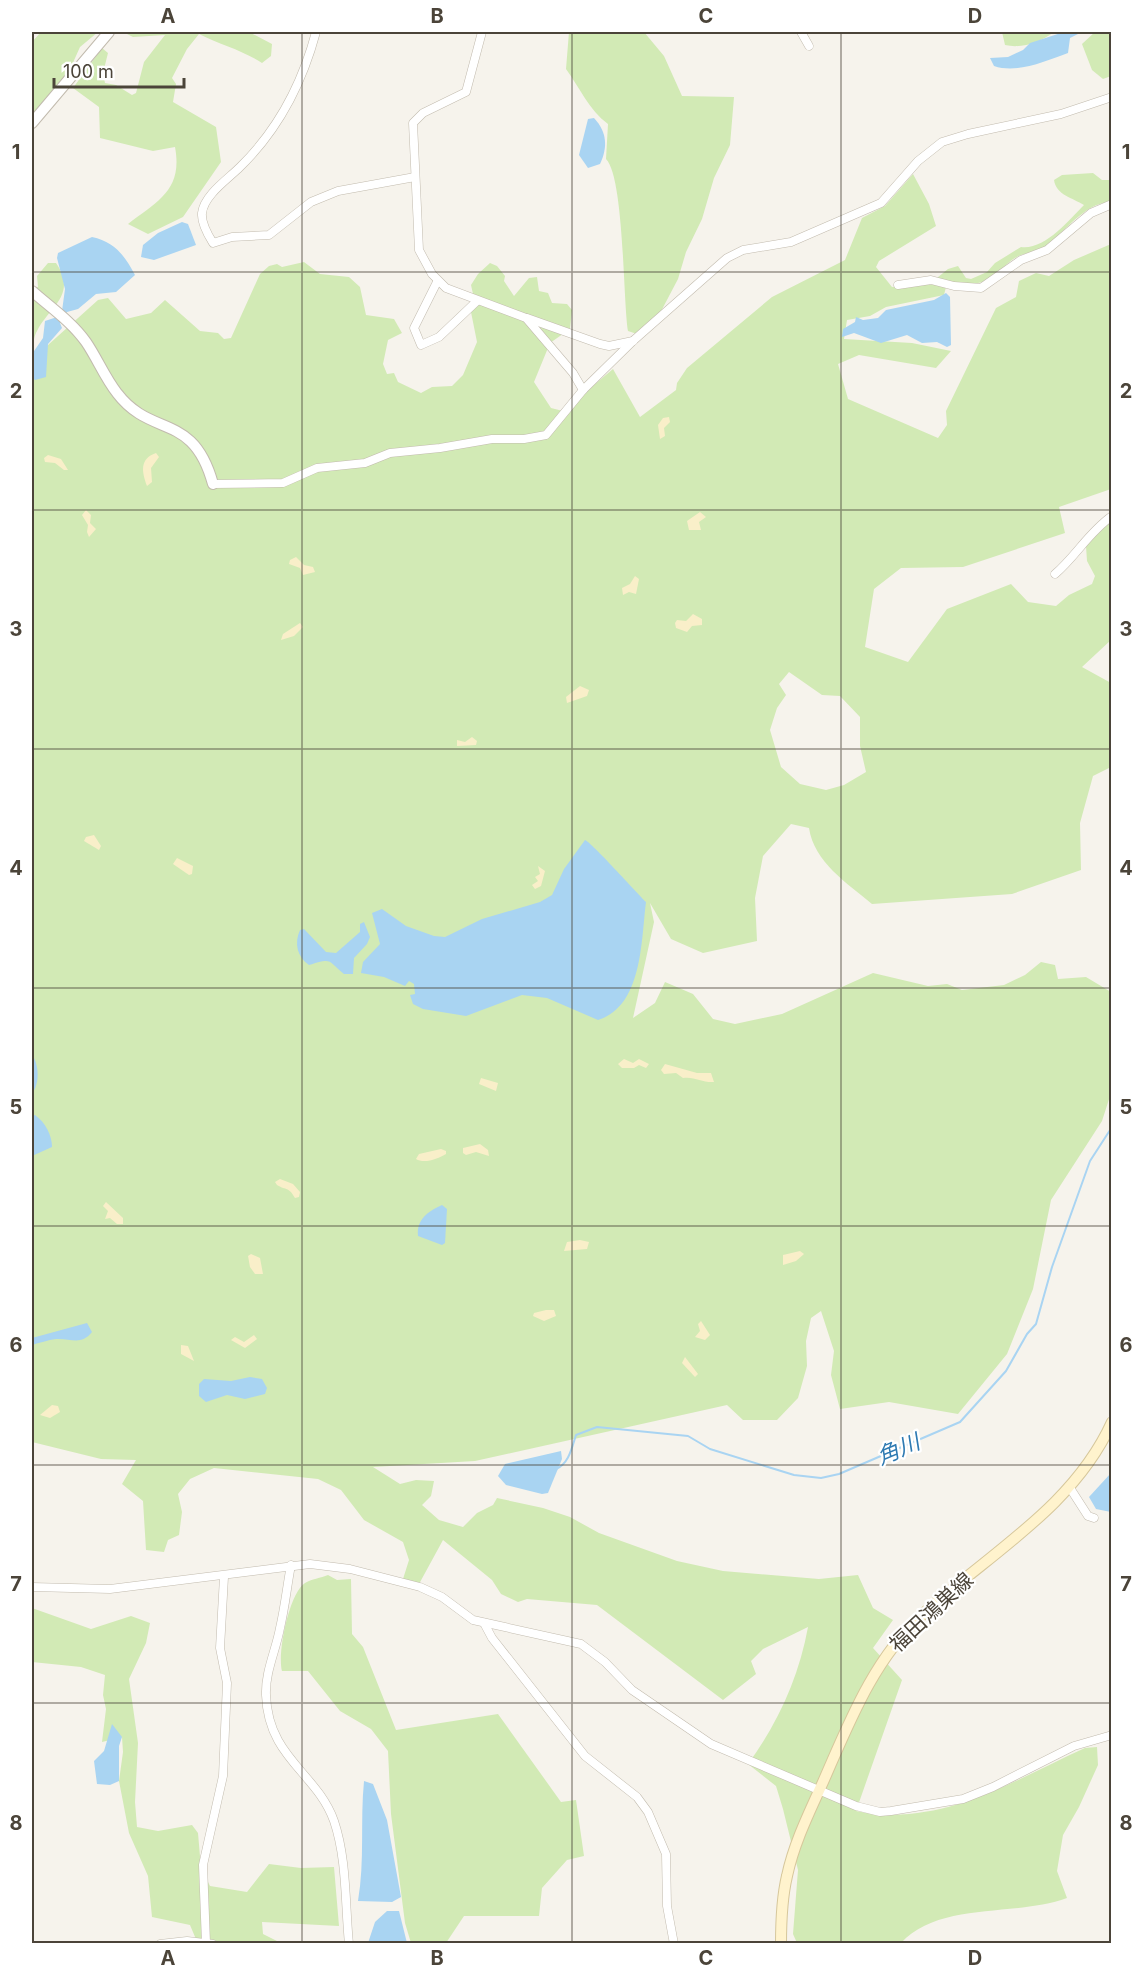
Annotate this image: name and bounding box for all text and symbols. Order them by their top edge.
text: A [161,4,176,28]
text: B [430,4,444,28]
text: C [699,4,713,28]
text: D [968,4,982,28]
scale bar [54,51,184,89]
text: 100 m [63,61,114,82]
text: 1 [12,140,20,164]
text: 1 [1122,140,1130,164]
text: 2 [10,379,22,403]
text: 2 [1120,379,1132,403]
text: 3 [10,617,22,641]
text: 3 [1120,617,1132,641]
text: 4 [9,856,23,880]
text: 4 [1119,856,1133,880]
text: 5 [10,1095,22,1119]
text: 5 [1120,1095,1132,1119]
text: 6 [10,1333,23,1357]
text: 6 [1120,1333,1133,1357]
water label: 角川 [873,1428,925,1470]
street label: 福田鴻巣線 [884,1567,978,1657]
text: 7 [10,1572,22,1596]
text: 7 [1120,1572,1132,1596]
text: 8 [9,1811,23,1835]
text: 8 [1119,1811,1133,1835]
text: A [161,1946,176,1970]
text: B [430,1946,444,1970]
text: C [699,1946,713,1970]
text: D [968,1946,982,1970]

